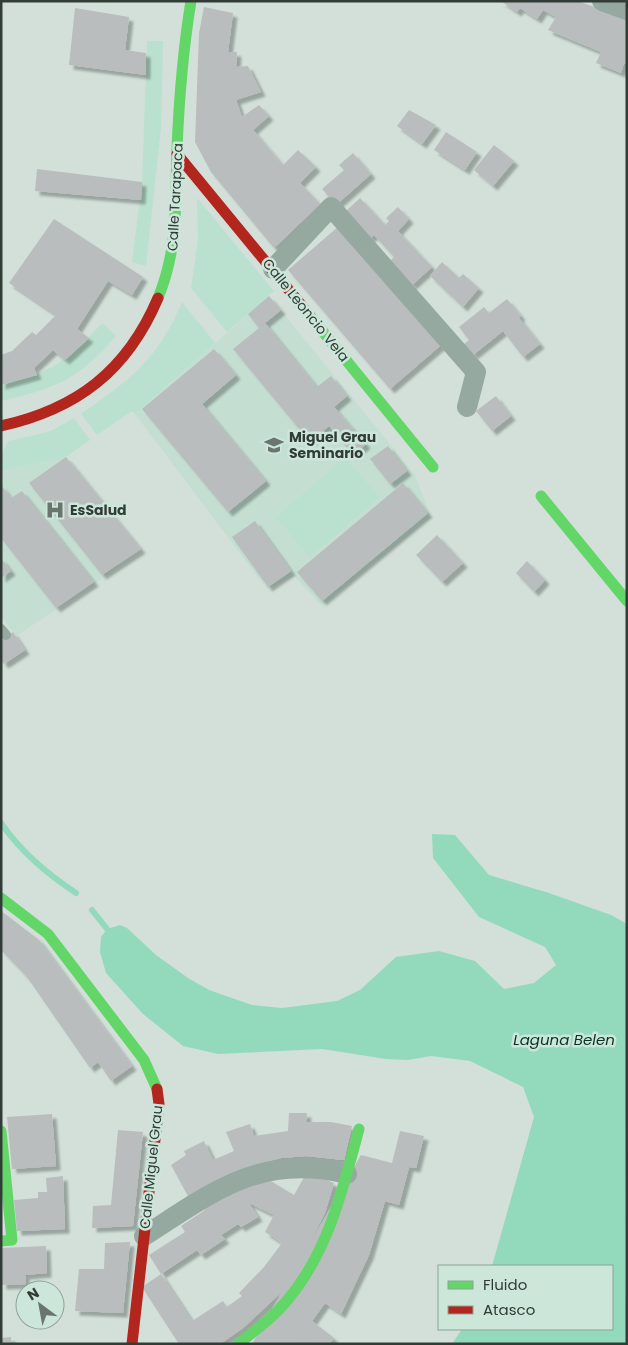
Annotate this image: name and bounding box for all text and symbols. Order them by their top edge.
street label: Calle Tarapaca [162,142,188,252]
street label: Calle Leoncio Vela [258,254,354,366]
place label: Miguel Grau Seminario [289,427,376,463]
school or university icon: Miguel Grau Seminario [263,434,285,456]
hospital icon: EsSalud [44,499,66,521]
place label: EsSalud [70,500,127,520]
water label: Laguna Belen [513,1029,615,1050]
street label: Calle Miguel Grau [135,1104,167,1230]
legend [438,1265,613,1330]
text: Fluido [483,1274,527,1295]
north arrow [15,1280,65,1330]
text: N [23,1283,43,1305]
text: Atasco [483,1299,535,1320]

